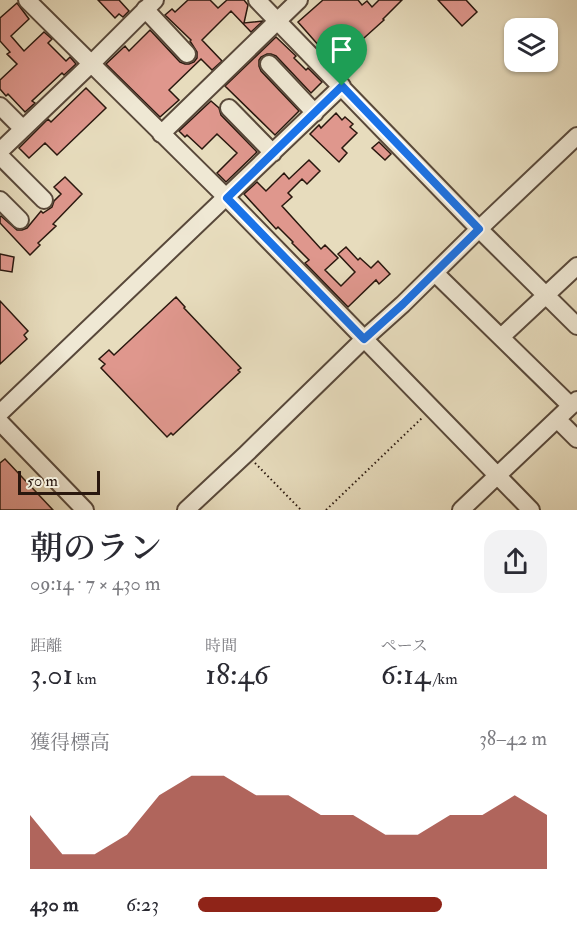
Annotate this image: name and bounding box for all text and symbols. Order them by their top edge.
map controls [504,18,558,72]
button: layers [504,18,558,72]
pin [316,24,367,86]
icon: arrive [325,33,358,66]
scale bar [18,468,100,496]
text: 50 m [27,471,58,491]
text: 朝のラン [30,528,162,569]
button: share [484,530,547,593]
text: 09:14 · 7 × 430 m [30,571,161,596]
text: 距離 [30,636,62,656]
text: 時間 [205,636,237,656]
text: ペース [381,636,428,656]
text: 3.01 [30,656,73,693]
text: 18:46 [205,656,269,693]
text: 6:14 [381,656,430,693]
text: km [73,669,97,689]
text: /km [430,669,458,689]
text: 38–42 m [479,726,547,751]
text: 獲得標高 [30,730,110,755]
text: 430 m [30,892,78,917]
text: 6:23 [126,892,159,917]

